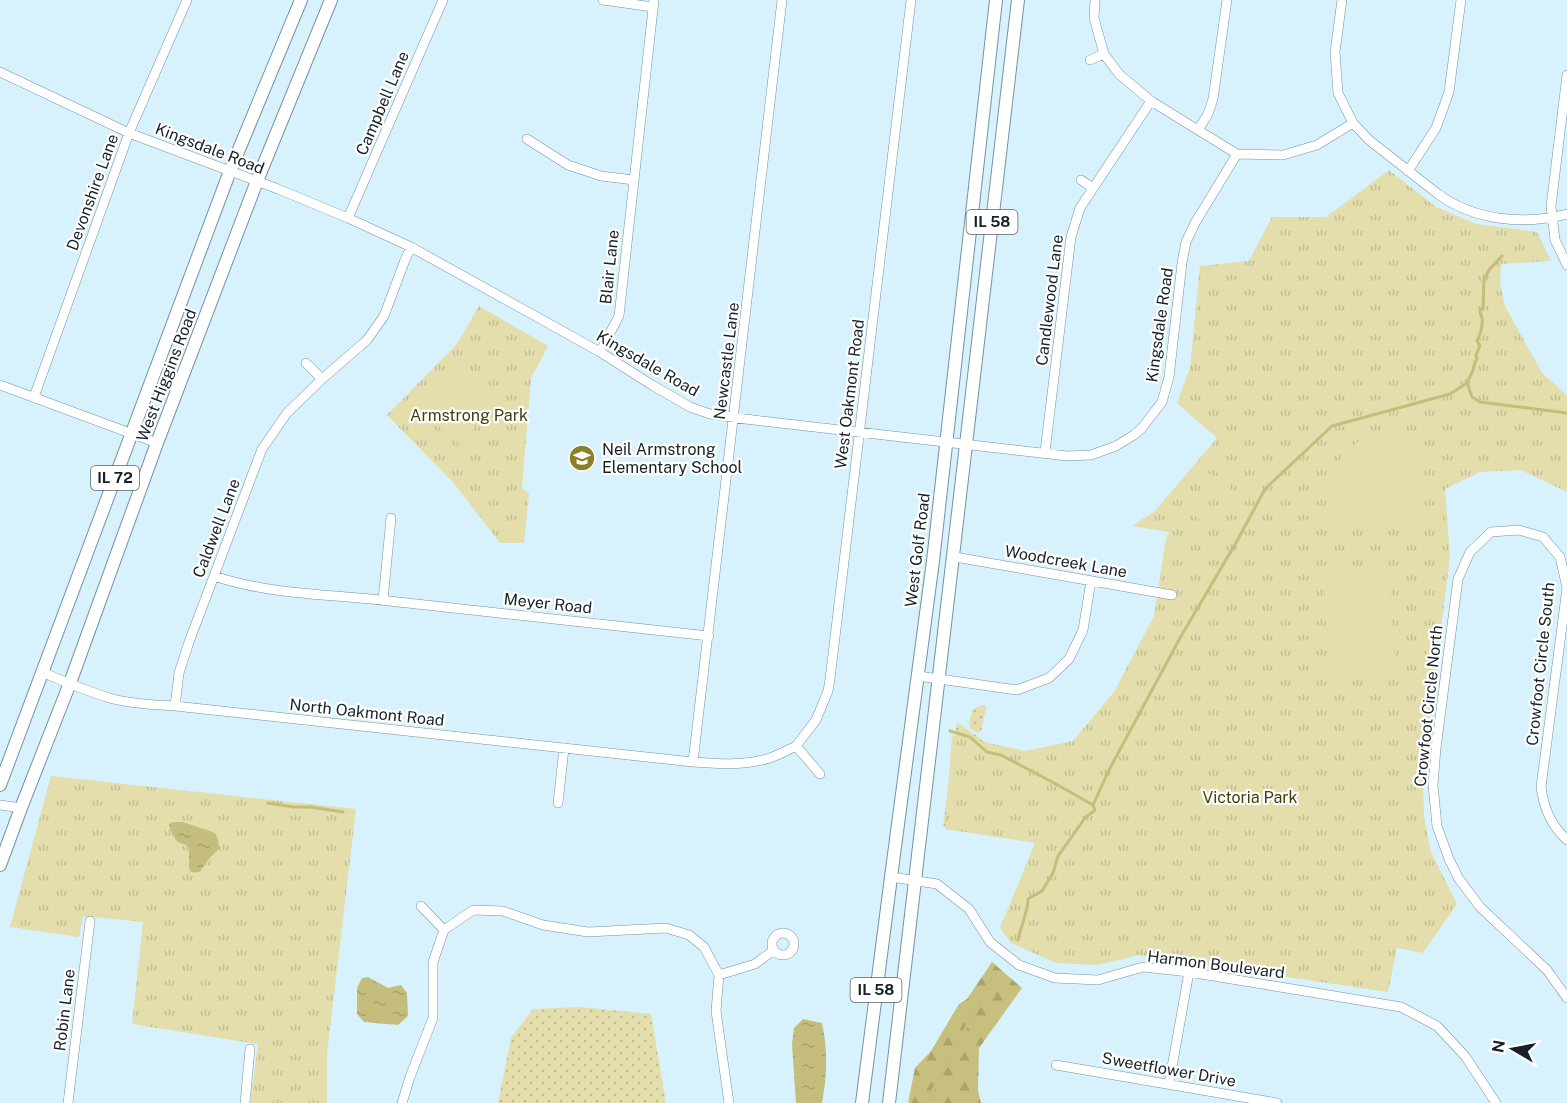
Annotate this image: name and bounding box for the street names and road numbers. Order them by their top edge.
street label: Campbell Lane [352,48,413,158]
street label: Kingsdale Road [152,119,267,178]
street label: Devonshire Lane [63,131,122,253]
road number: IL 58 [966,210,1018,234]
street label: Blair Lane [596,229,623,305]
street label: Candlewood Lane [1032,233,1067,367]
street label: Kingsdale Road [1142,267,1177,384]
street label: Newcastle Lane [710,301,743,421]
street label: West Higgins Road [132,306,201,444]
street label: West Oakmont Road [831,318,868,470]
street label: Kingsdale Road [593,326,703,401]
road number: IL 72 [91,466,139,490]
street label: Caldwell Lane [189,476,244,580]
street label: West Golf Road [901,492,934,608]
street label: Woodcreek Lane [1003,541,1129,582]
street label: Crowfoot Circle South [1522,581,1559,747]
street label: Meyer Road [503,589,593,618]
street label: Crowfoot Circle North [1411,624,1446,788]
street label: North Oakmont Road [289,695,445,730]
street label: Harmon Boulevard [1146,947,1286,982]
street label: Robin Lane [50,968,79,1052]
road number: IL 58 [850,978,902,1002]
street label: Sweetflower Drive [1100,1048,1237,1091]

